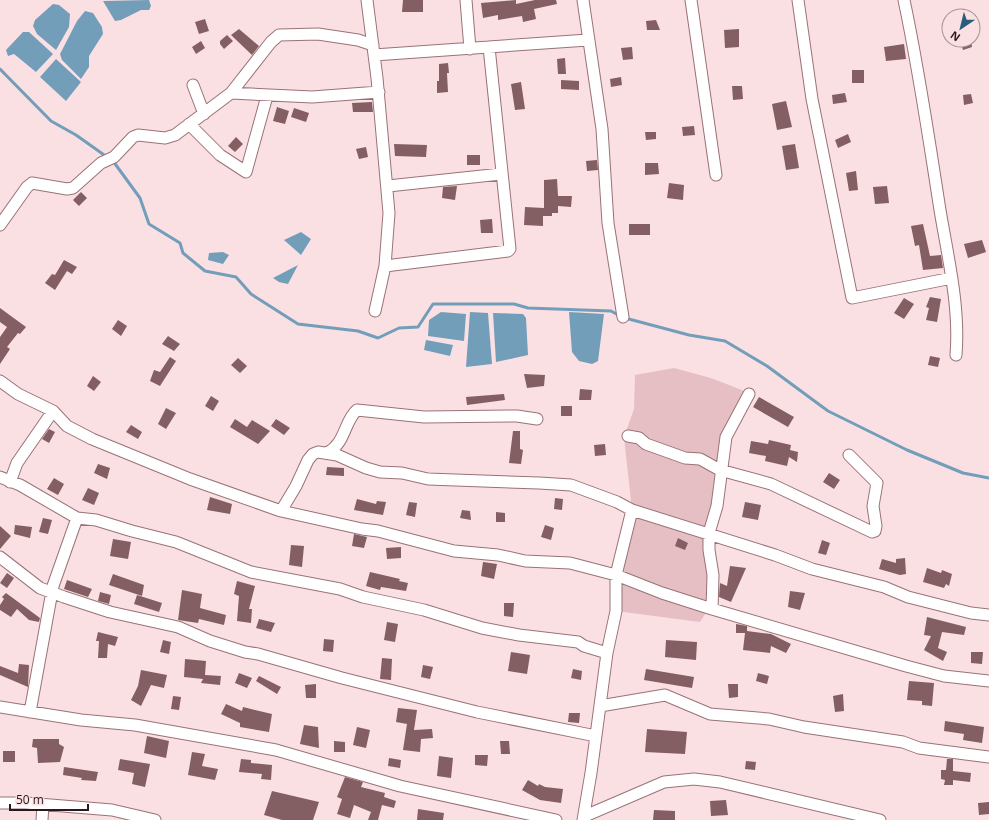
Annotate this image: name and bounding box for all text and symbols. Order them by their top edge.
north arrow [941,8,981,48]
text: N [947,28,963,45]
scale bar [10,786,88,812]
text: 50 m [16,791,44,808]

